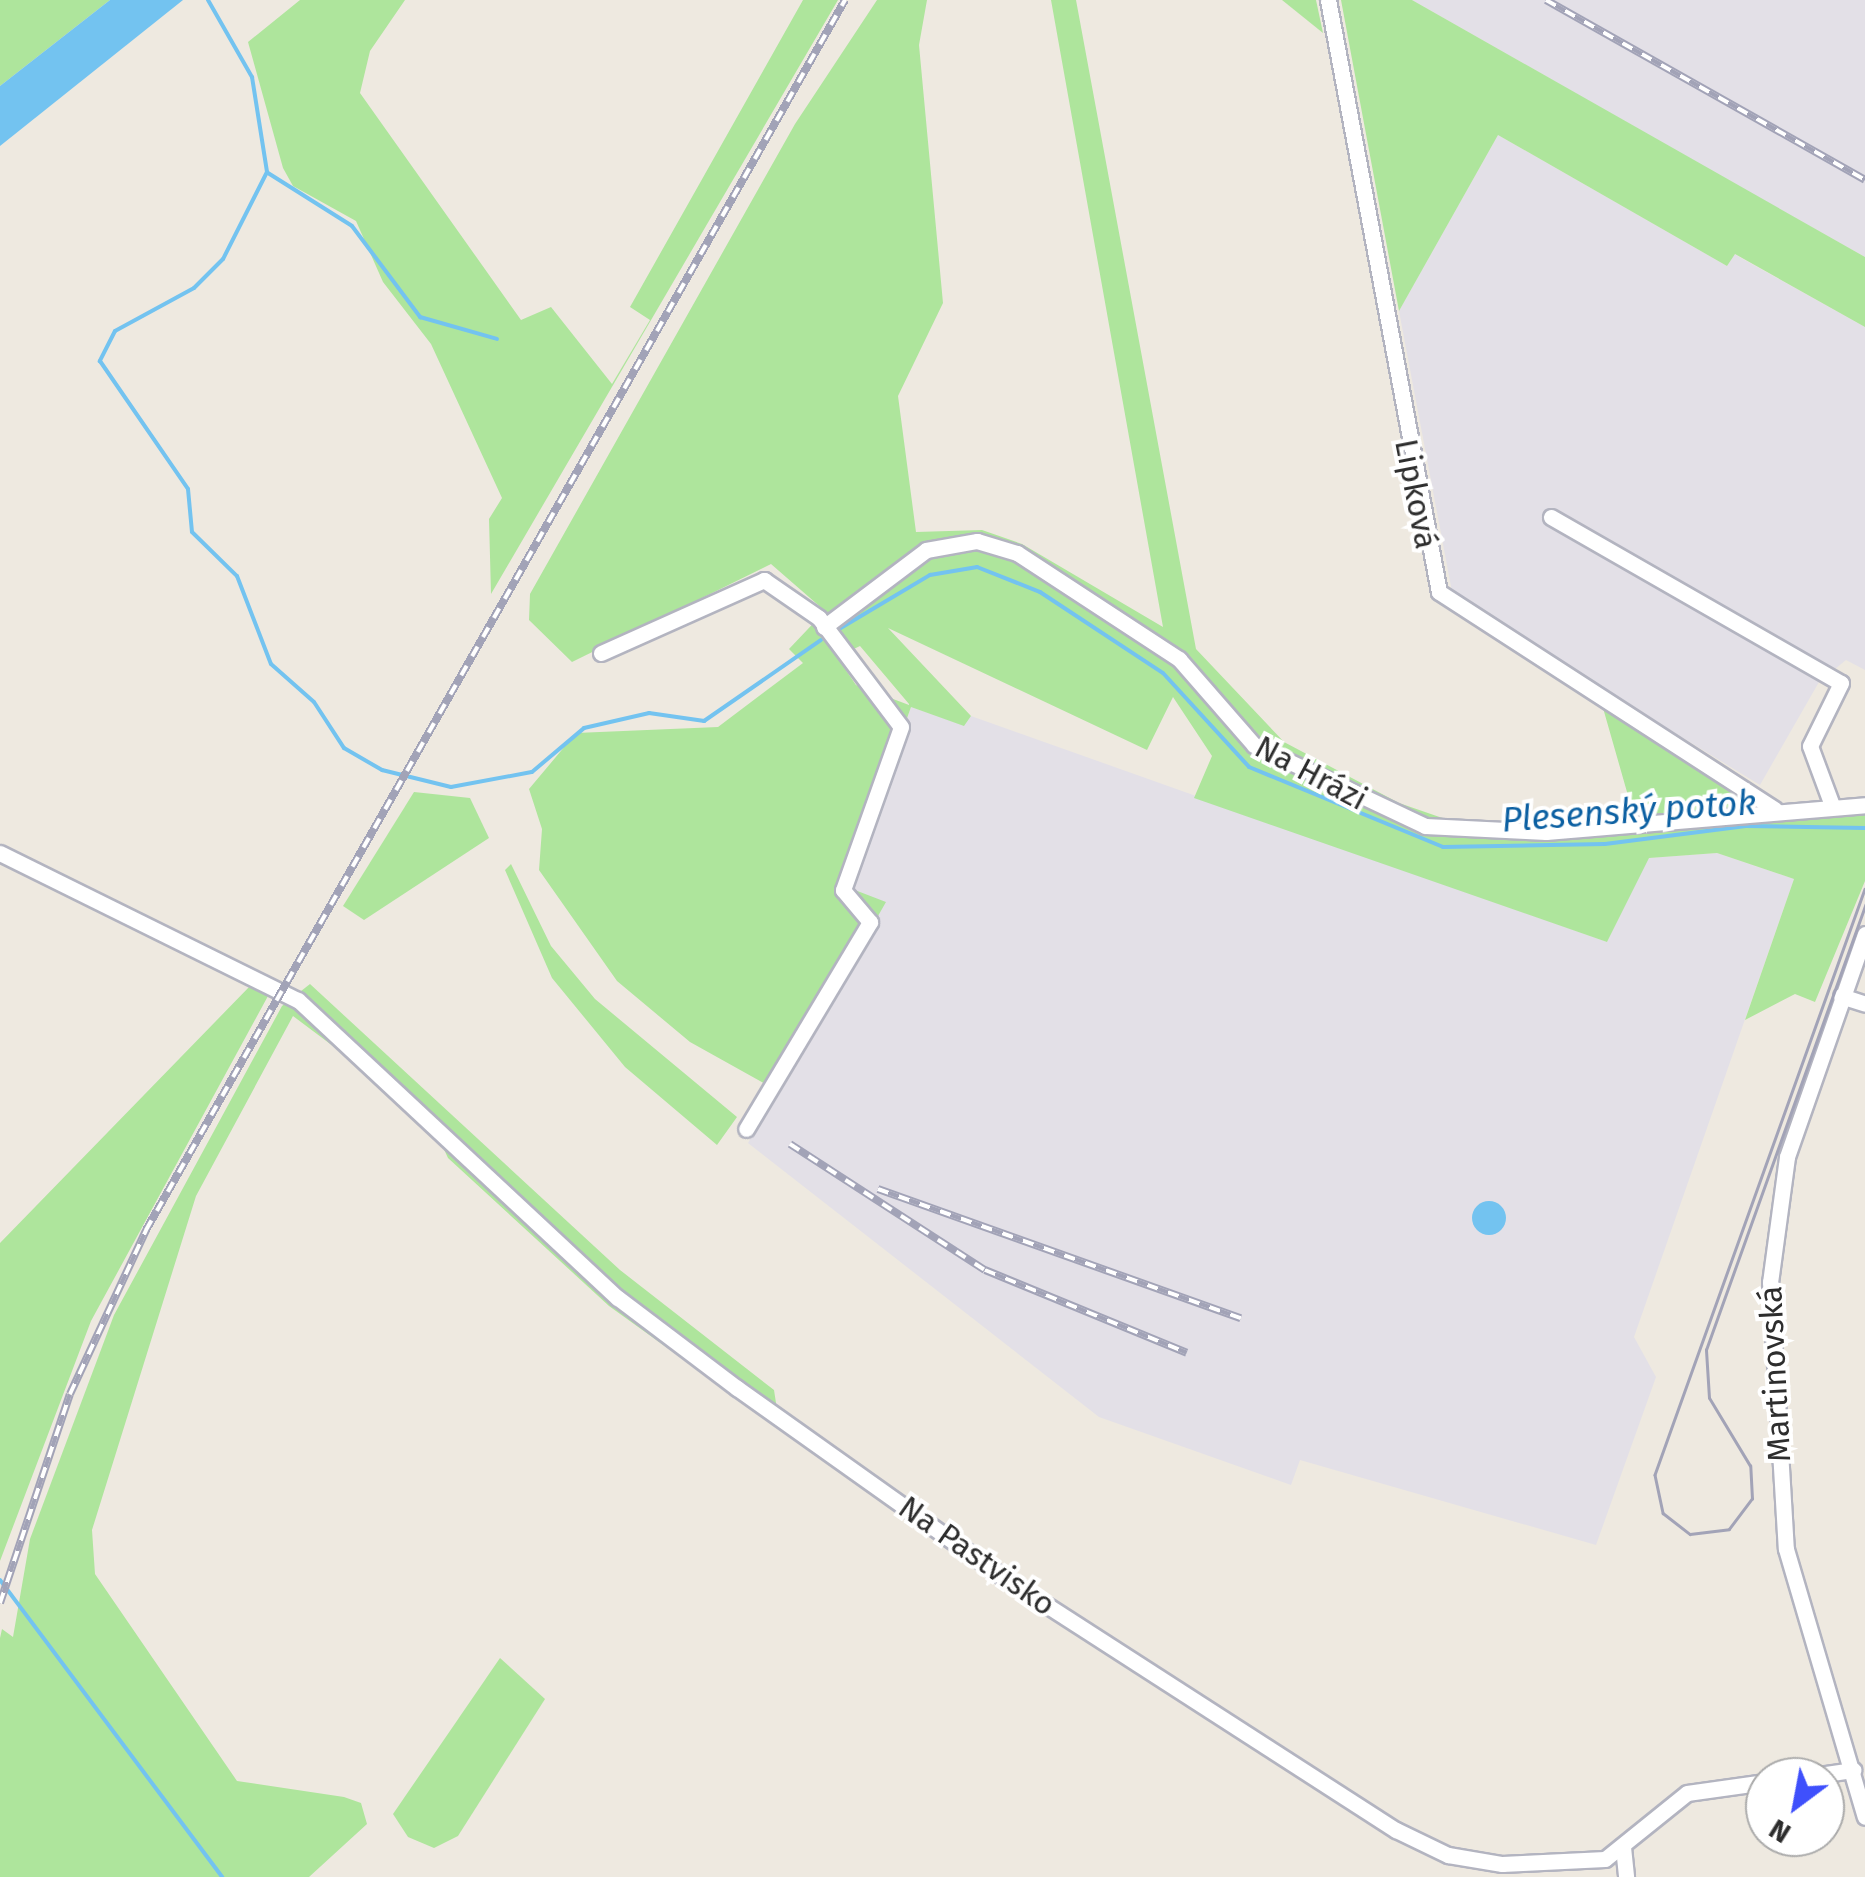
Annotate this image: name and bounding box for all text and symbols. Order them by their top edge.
street label: Lipková [1387,436,1445,552]
street label: Na Hrázi [1249,728,1373,818]
water label: Plesenský potok [1500,781,1758,841]
street label: Martinovská [1751,1285,1799,1463]
street label: Na Pastvisko [891,1488,1063,1624]
north arrow [1745,1757,1845,1857]
text: N [1763,1812,1797,1850]

